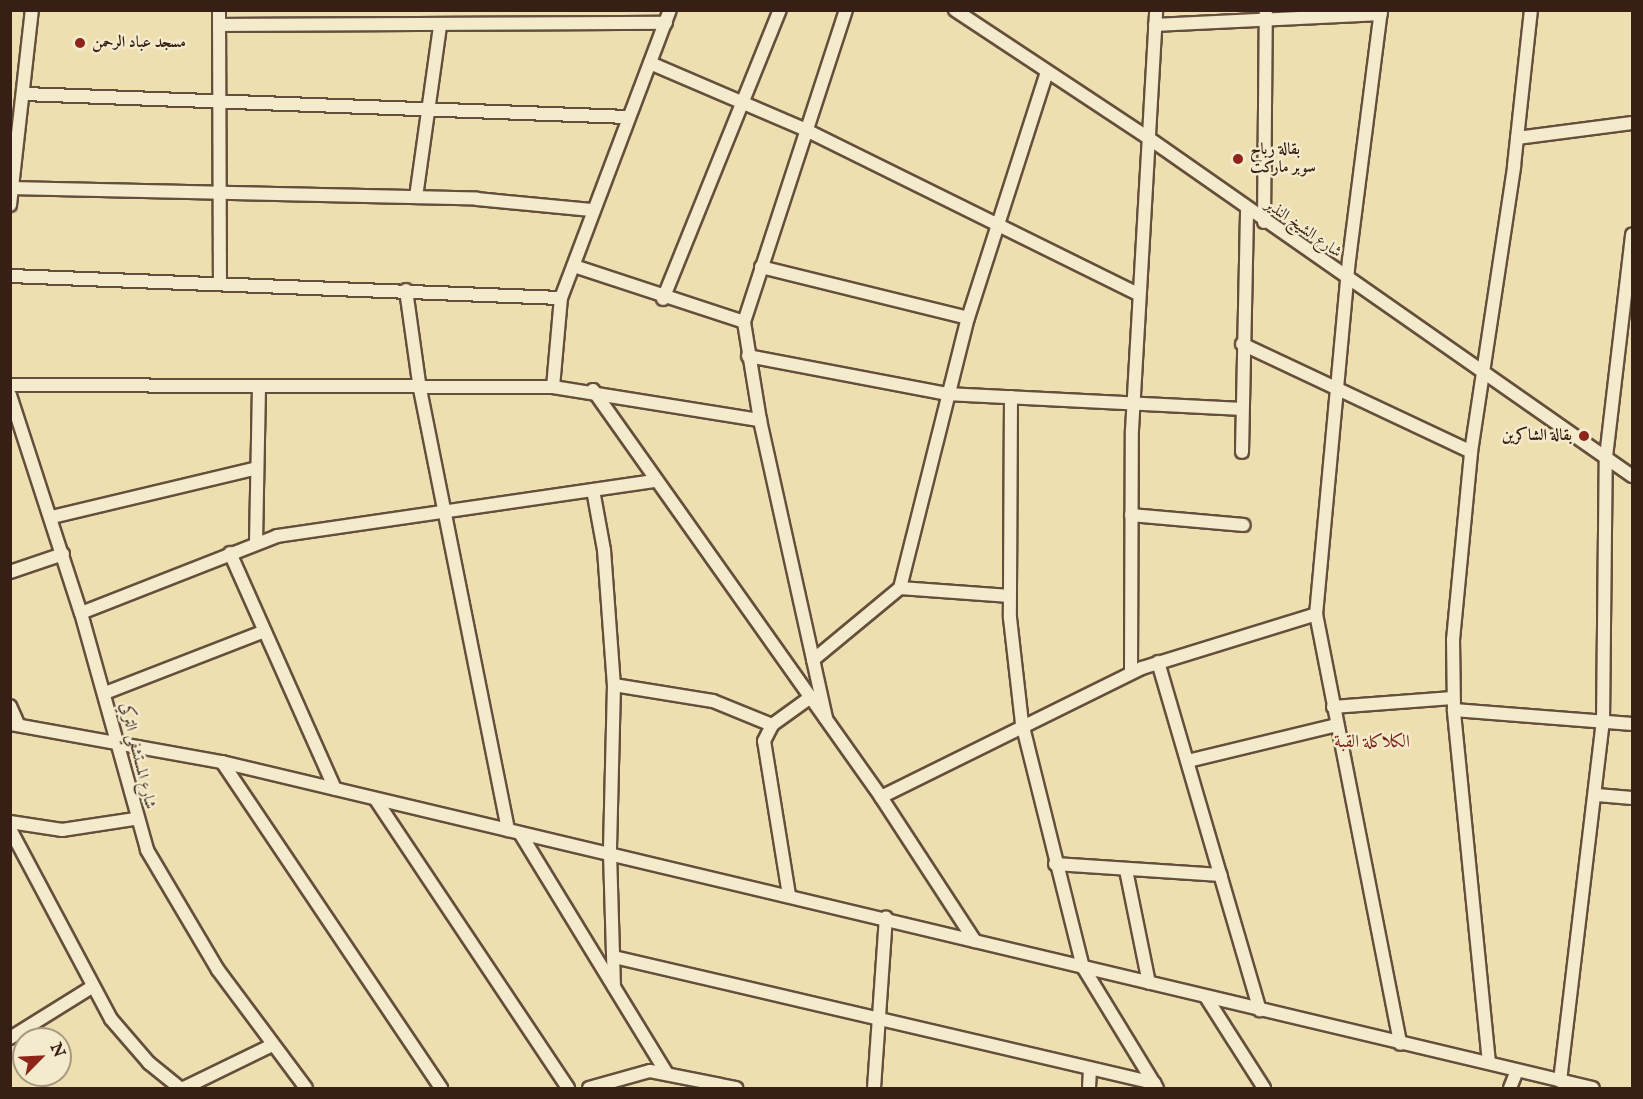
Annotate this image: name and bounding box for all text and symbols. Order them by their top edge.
place label: مسجد عباد الرحمن [92,33,186,53]
marker: مسجد عباد الرحمن [73,36,87,50]
place label: بقالة رباح سوبر ماركت [1250,140,1316,178]
marker: بقالة رباح سوبر ماركت [1231,152,1245,166]
street label: شارع الشيخ النذير [1261,195,1345,263]
place label: بقالة الشاكرين [1502,426,1572,446]
marker: بقالة الشاكرين [1577,429,1591,443]
street label: شارع المستشفي التركي [115,701,159,811]
district label: الكلاكلة القبة [1334,732,1410,754]
north arrow [12,1027,72,1087]
text: N [45,1040,69,1061]

